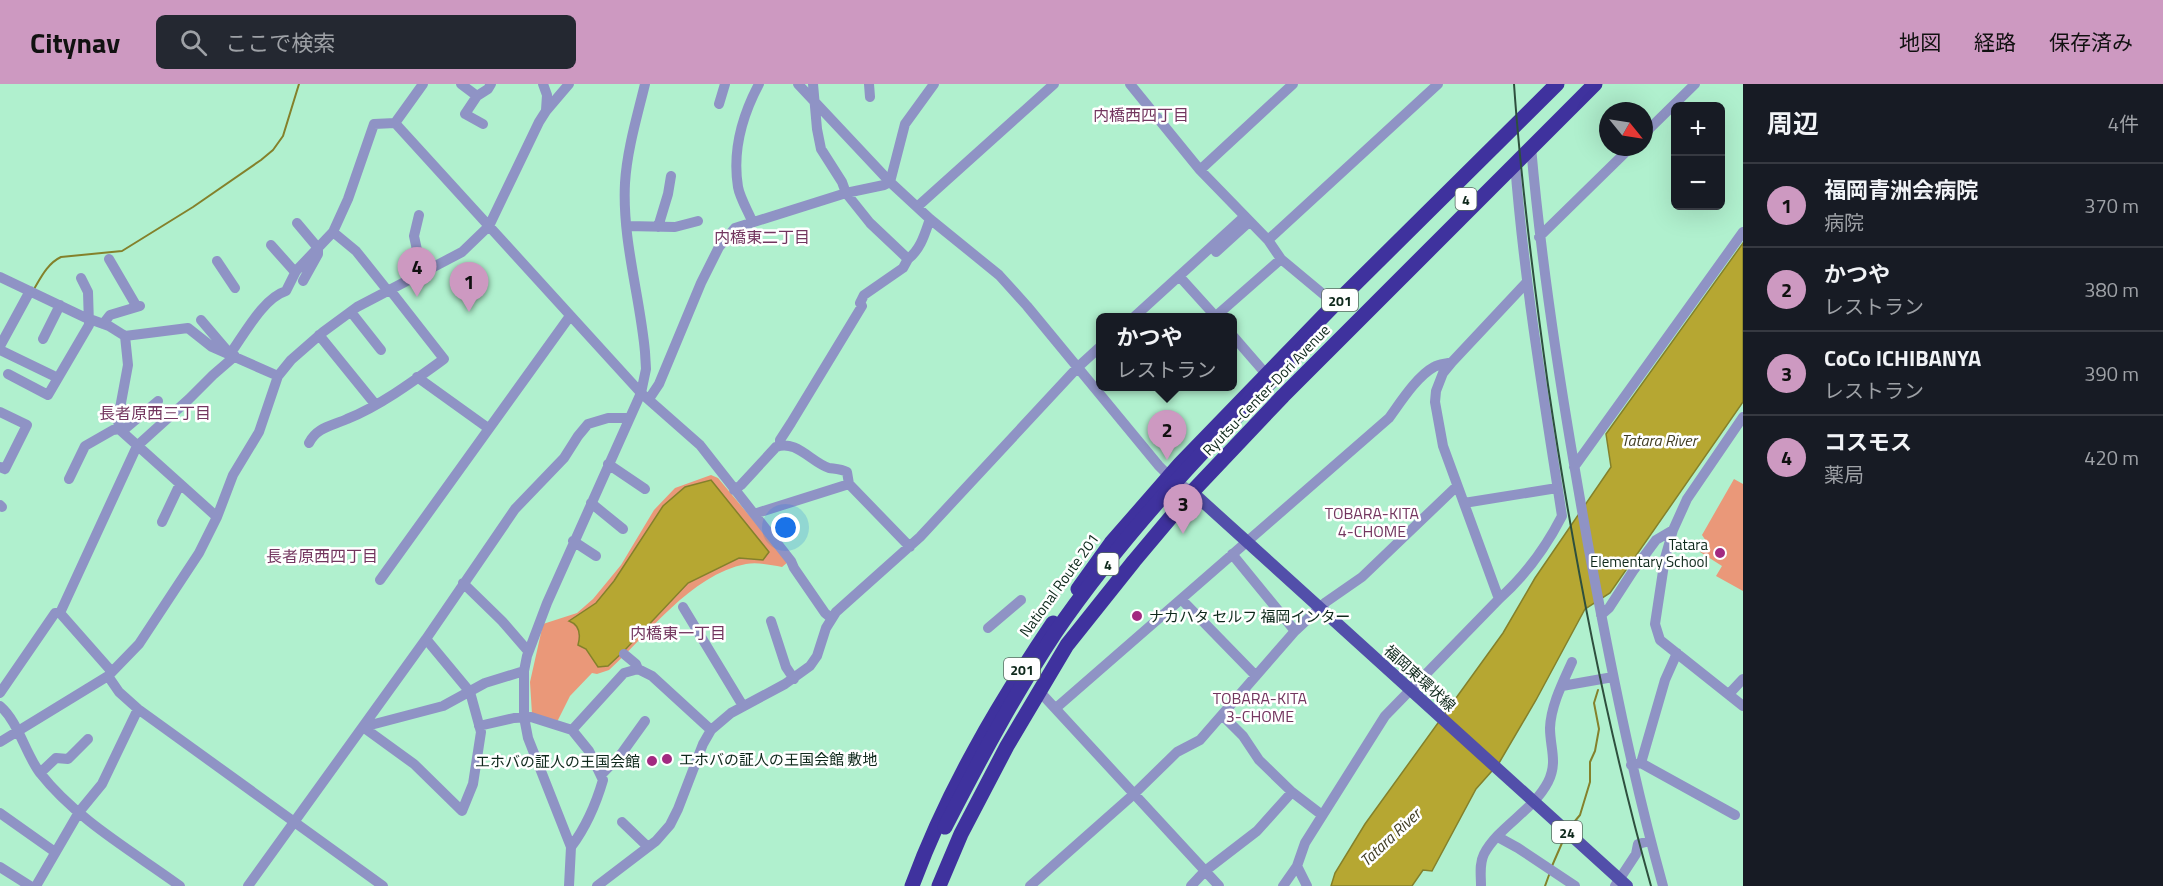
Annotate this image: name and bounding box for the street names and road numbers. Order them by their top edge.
road number: 4 [1456,188,1476,210]
road number: 201 [1322,289,1358,311]
street label: Ryutsu-Center-Dori Avenue [1197,319,1335,461]
street label: National Route 201 [1014,529,1104,641]
road number: 4 [1098,553,1118,575]
street label: 福岡東環状線 [1379,639,1461,717]
road number: 201 [1004,658,1040,680]
road number: 24 [1552,821,1582,843]

